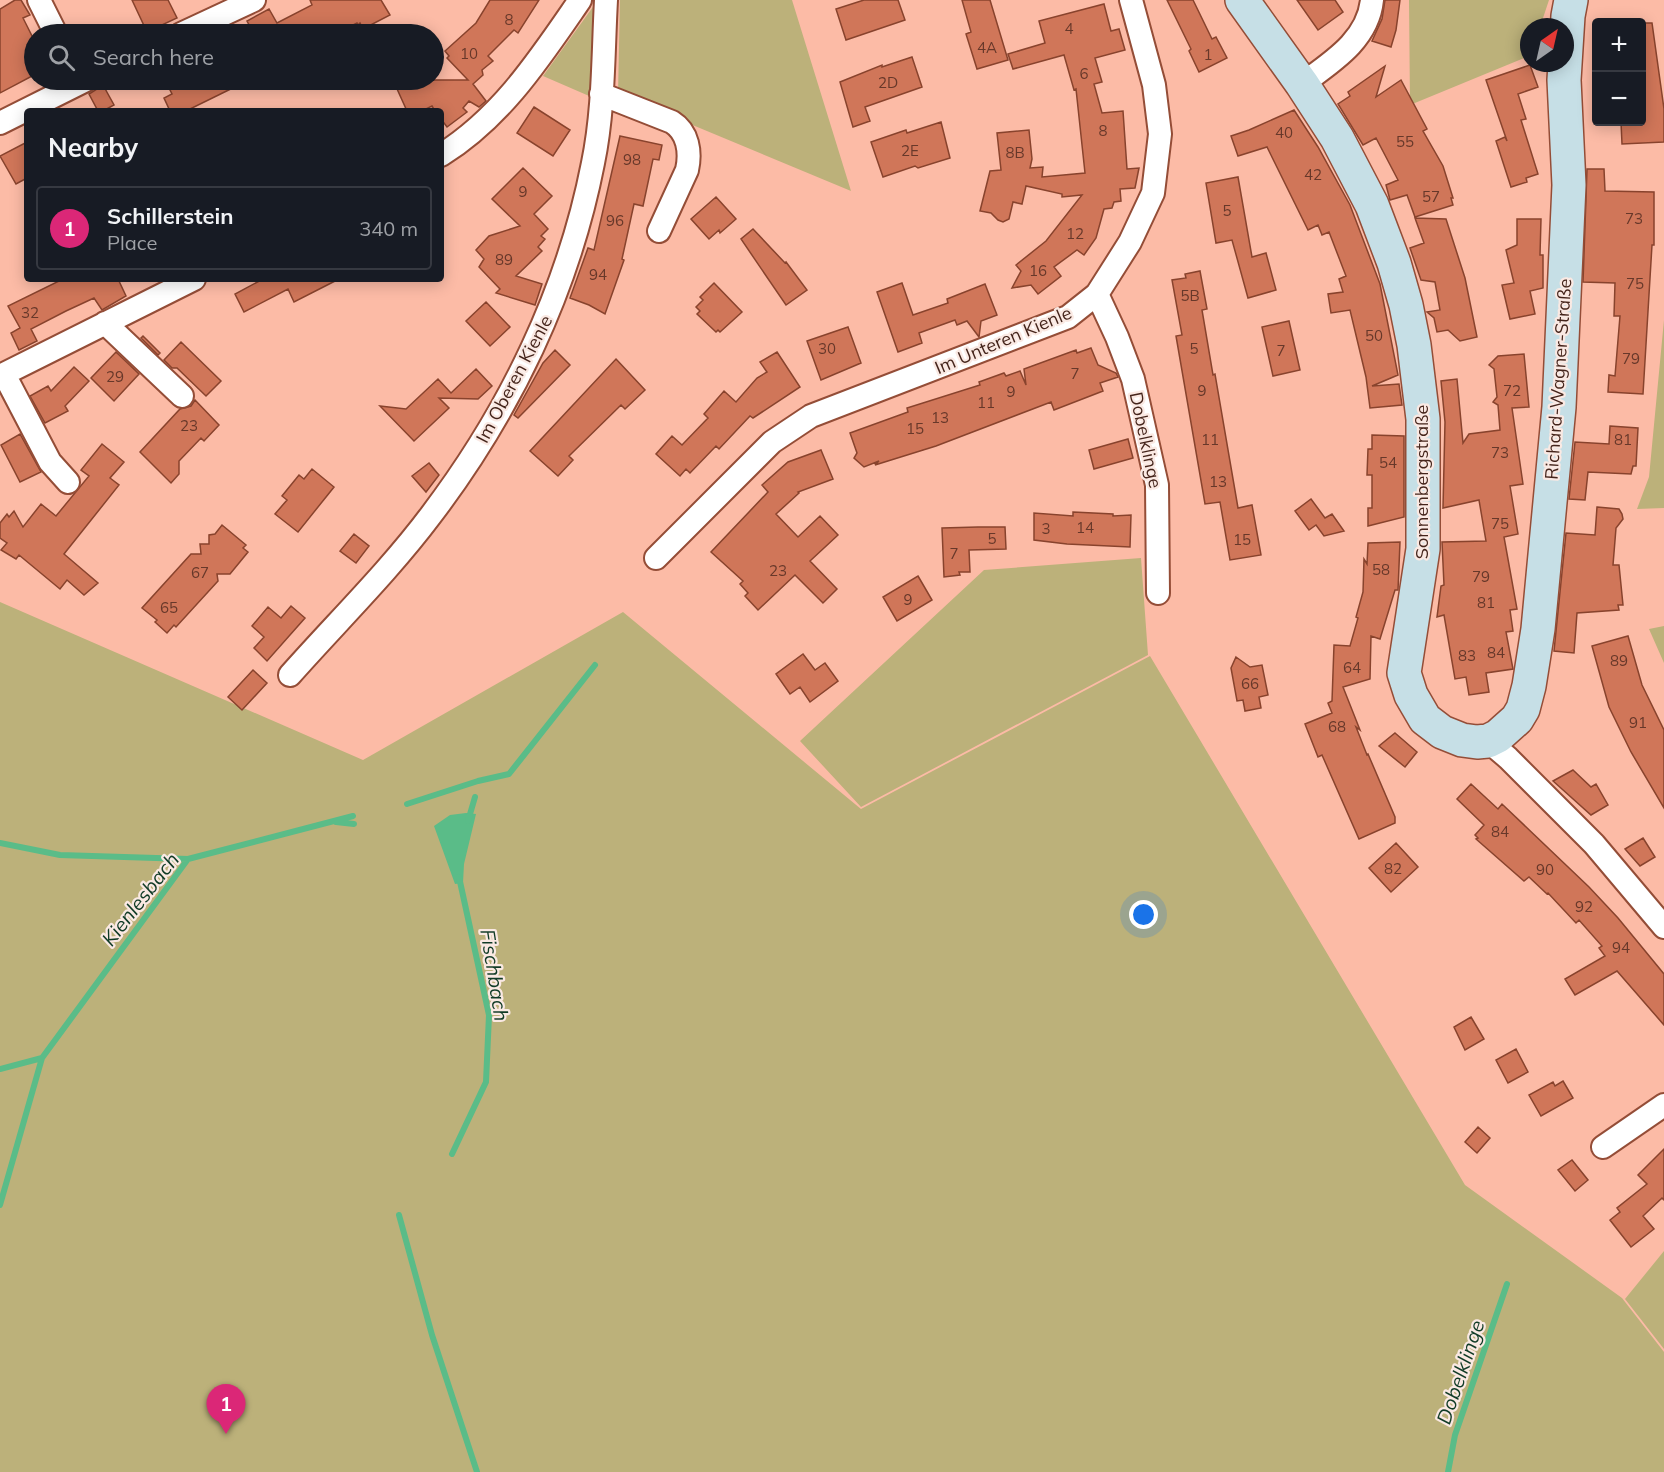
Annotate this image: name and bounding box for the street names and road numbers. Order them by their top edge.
street label: Richard-Wagner-Straße [1540,278,1576,480]
street label: Im Unteren Kienle [931,301,1075,379]
street label: Im Oberen Kienle [471,311,557,447]
street label: Dobelklinge [1125,390,1167,490]
street label: Sonnenbergstraße [1410,405,1433,559]

